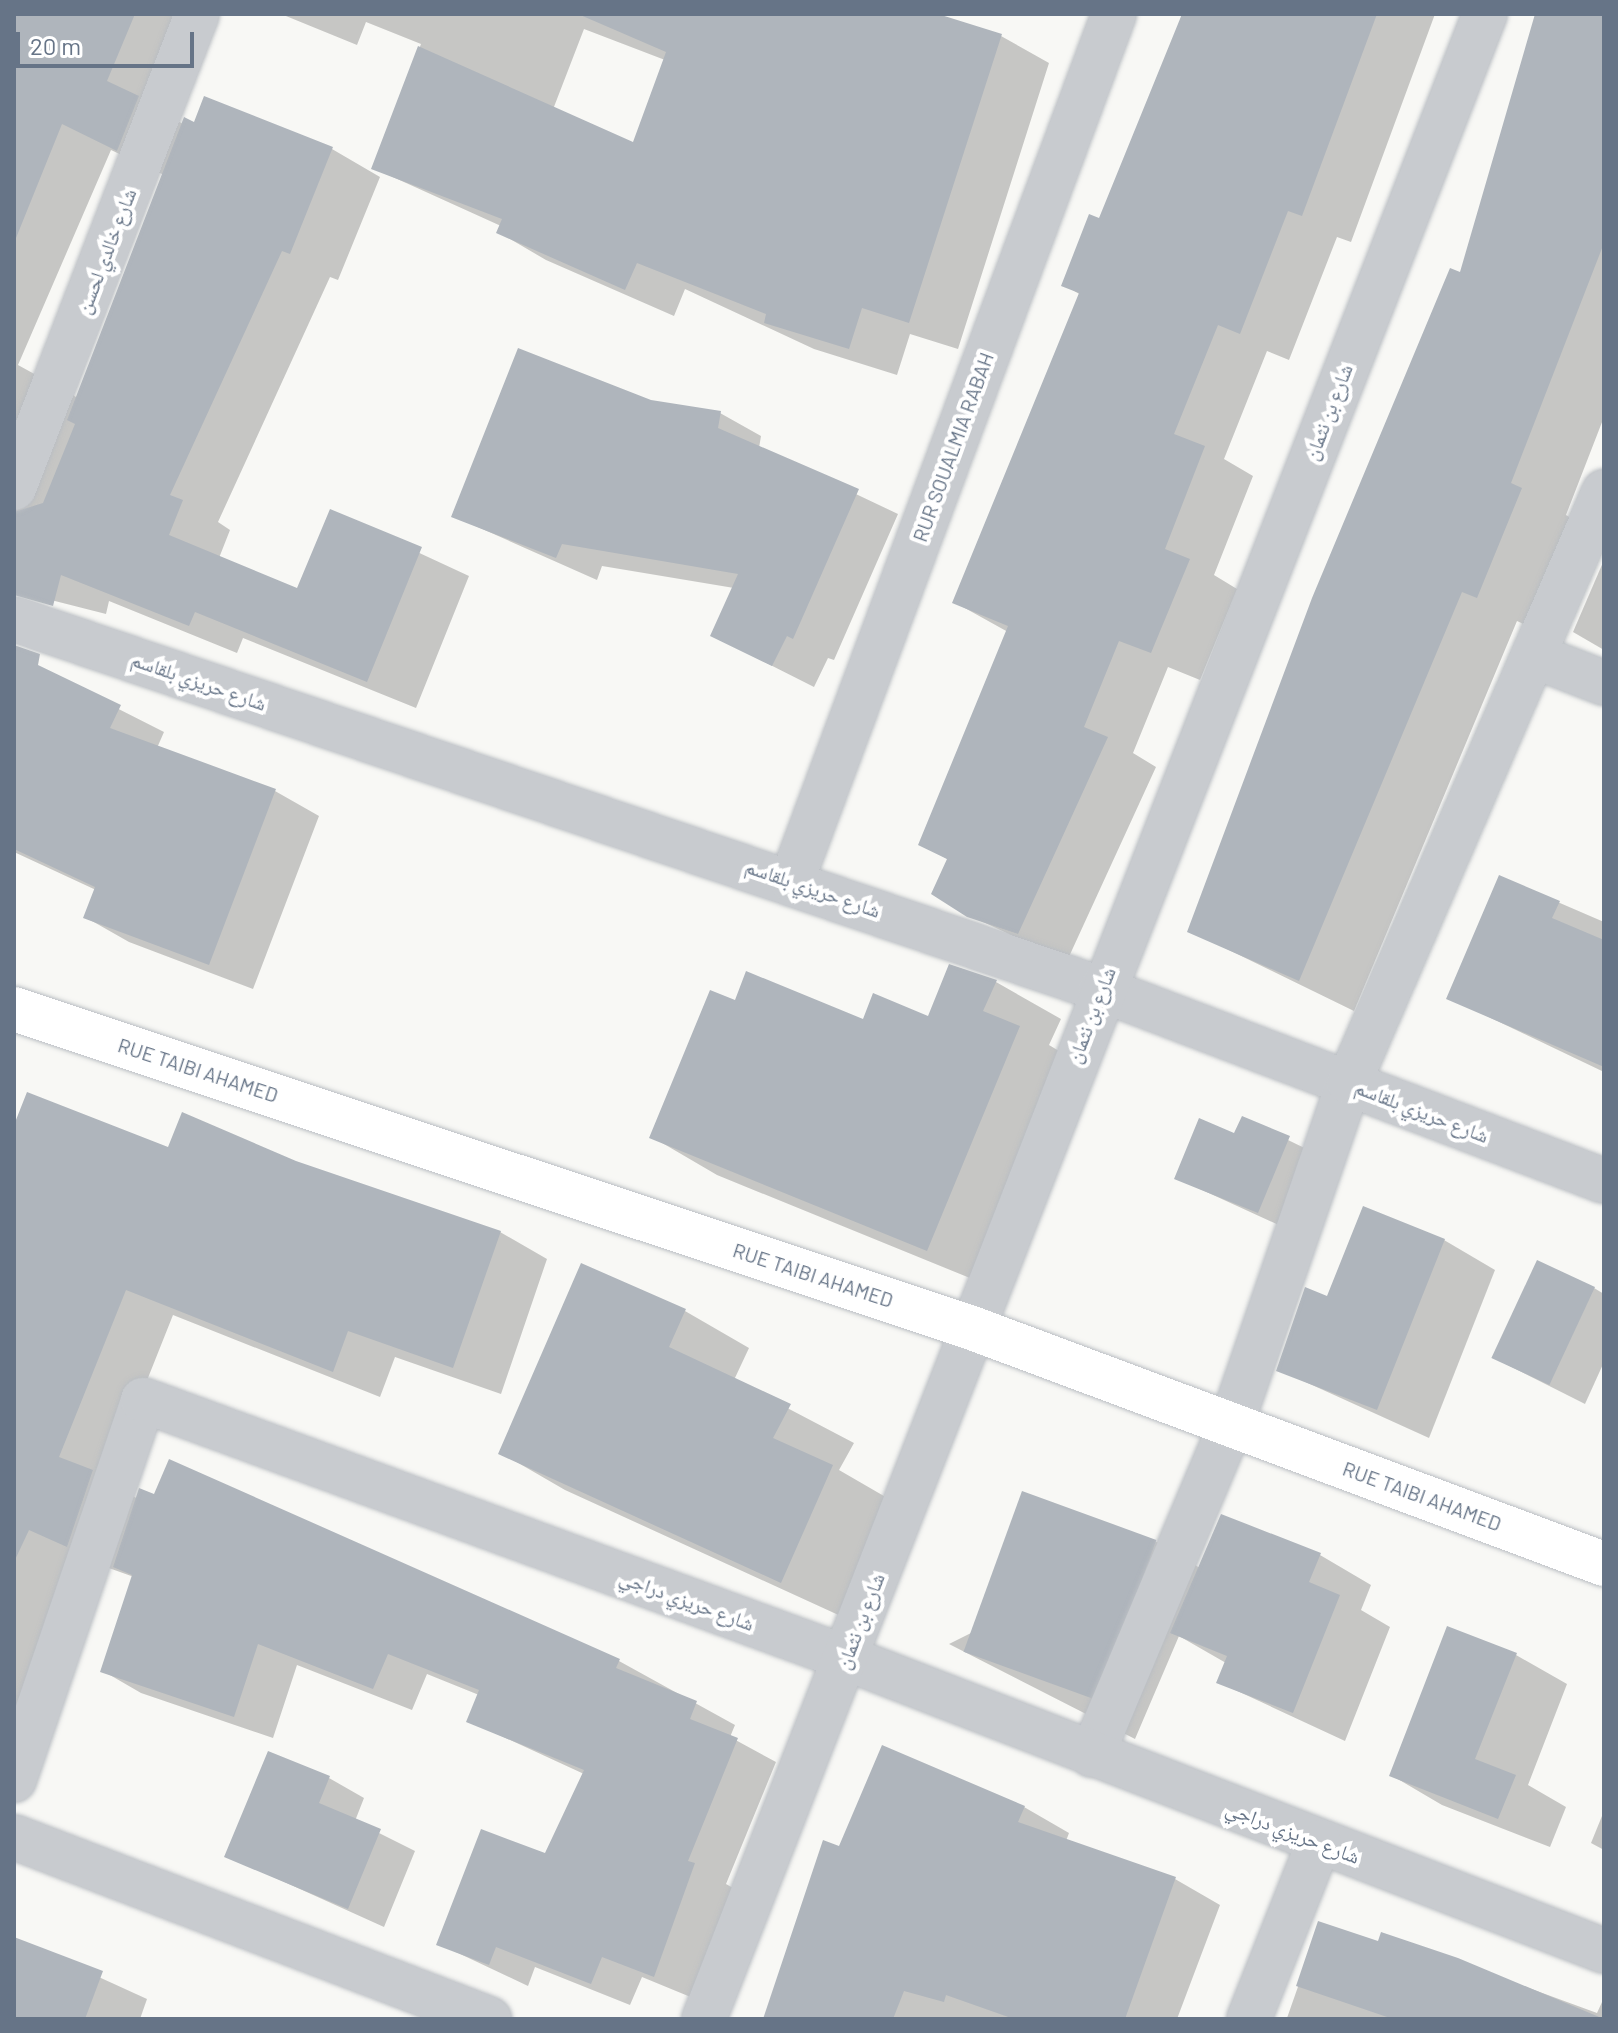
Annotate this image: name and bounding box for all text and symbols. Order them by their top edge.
scale bar [20,16,198,66]
text: 20 m [30,31,81,60]
street label: شارع خالدي لحسن [71,185,141,317]
street label: RUR SOUALMIA RABAH [908,349,998,545]
street label: شارع بن نثمان [1299,361,1357,463]
street label: شارع حريزي بلقاسم [128,647,270,715]
street label: شارع حريزي بلقاسم [742,854,884,922]
street label: شارع بن نثمان [1062,964,1120,1066]
street label: RUE TAIBI AHAMED [115,1033,281,1107]
street label: شارع حريزي بلقاسم [1352,1075,1492,1147]
street label: RUE TAIBI AHAMED [730,1238,896,1312]
street label: RUE TAIBI AHAMED [1339,1456,1505,1536]
street label: شارع حريزي دراجي [616,1565,758,1635]
street label: شارع بن نثمان [831,1570,889,1672]
street label: شارع حريزي دراجي [1223,1795,1363,1869]

